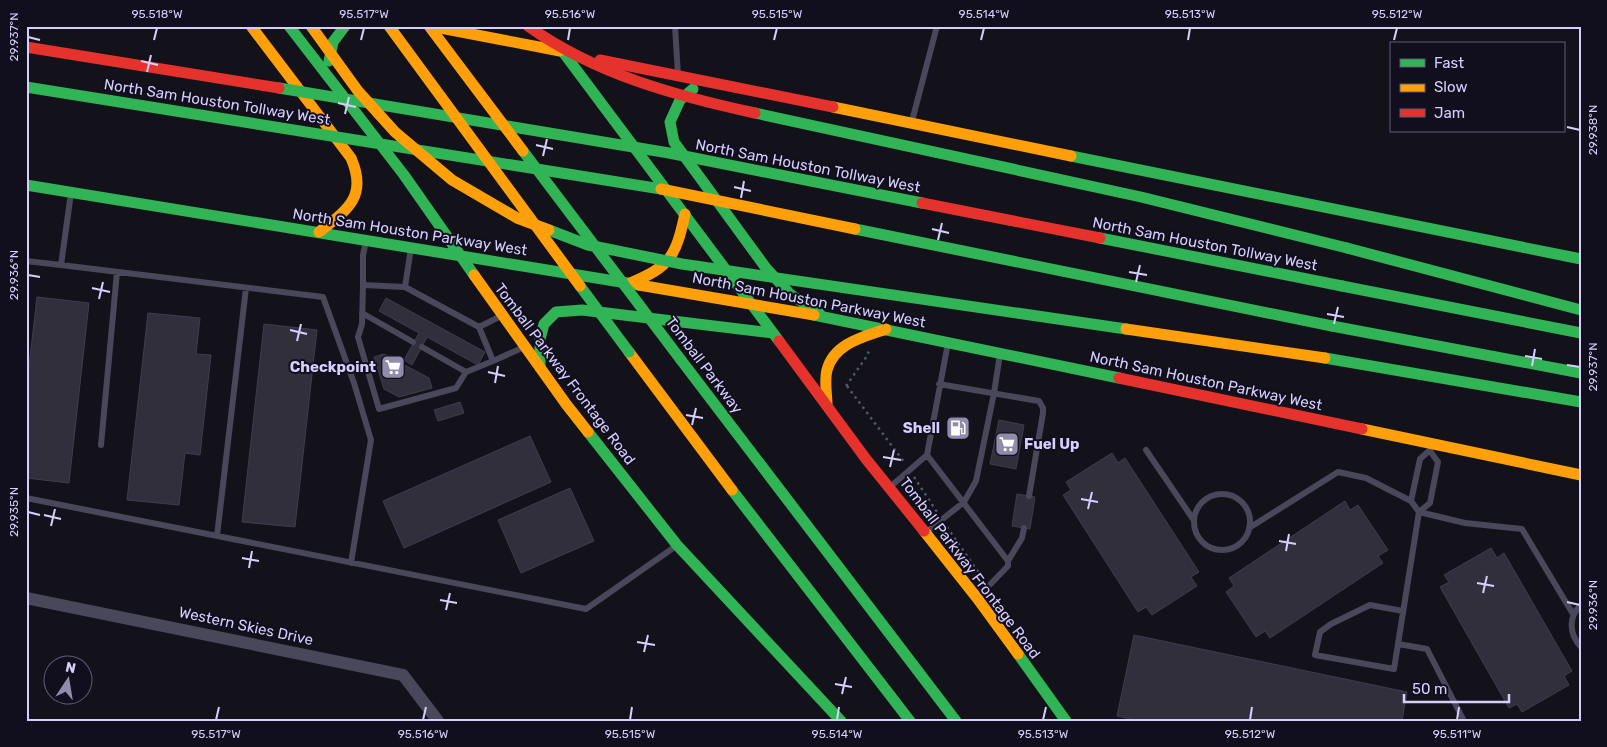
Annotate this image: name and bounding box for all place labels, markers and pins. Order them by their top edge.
supermarket icon: Checkpoint [380,354,406,380]
place label: Checkpoint [290,358,376,376]
fuel station icon: Shell [945,415,971,441]
place label: Shell [903,419,940,437]
supermarket icon: Fuel Up [994,431,1020,457]
place label: Fuel Up [1024,435,1080,453]

